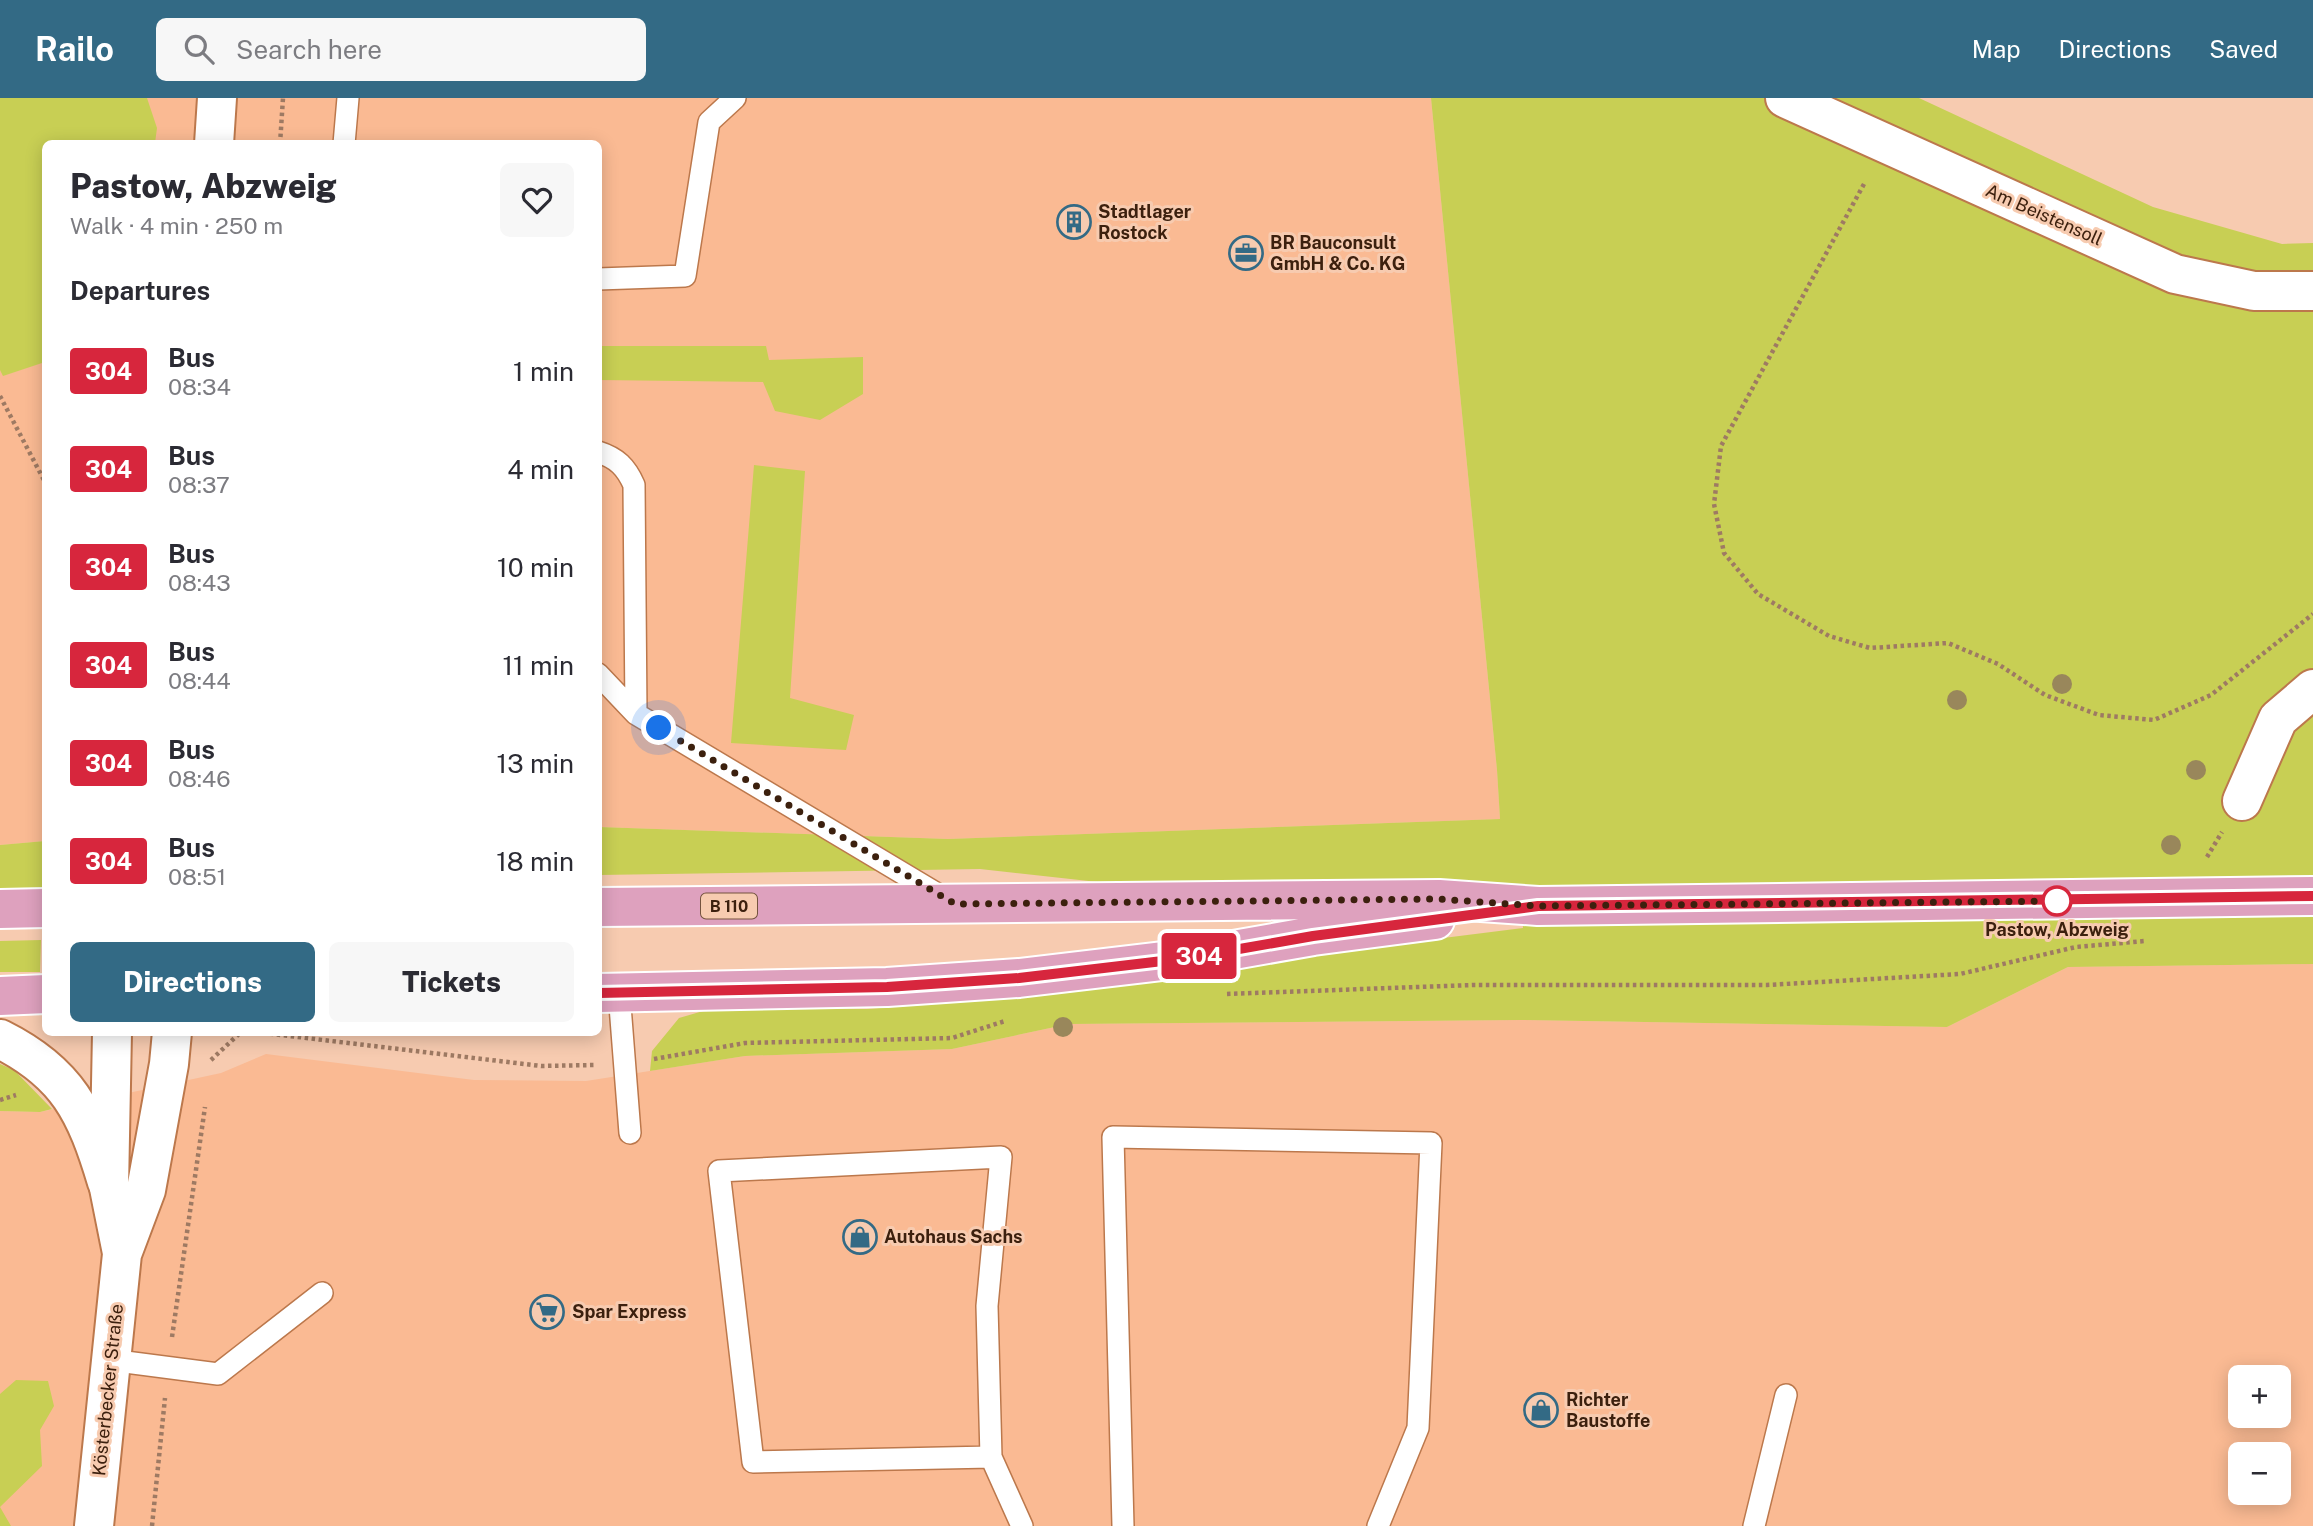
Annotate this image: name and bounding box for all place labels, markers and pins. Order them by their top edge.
place label: Stadtlager Rostock [1098,201,1192,243]
building icon: Stadtlager Rostock [1055,203,1093,241]
place label: BR Bauconsult GmbH & Co. KG [1270,232,1405,274]
office icon: BR Bauconsult GmbH & Co. KG [1227,234,1265,272]
marker: Pastow, Abzweig [2042,886,2072,916]
place label: Pastow, Abzweig [1985,919,2129,940]
shop icon: Autohaus Sachs [841,1218,879,1256]
place label: Autohaus Sachs [884,1226,1022,1247]
supermarket icon: Spar Express [528,1293,566,1331]
place label: Spar Express [572,1301,687,1322]
place label: Richter Baustoffe [1566,1389,1650,1431]
shop icon: Richter Baustoffe [1522,1391,1560,1429]

